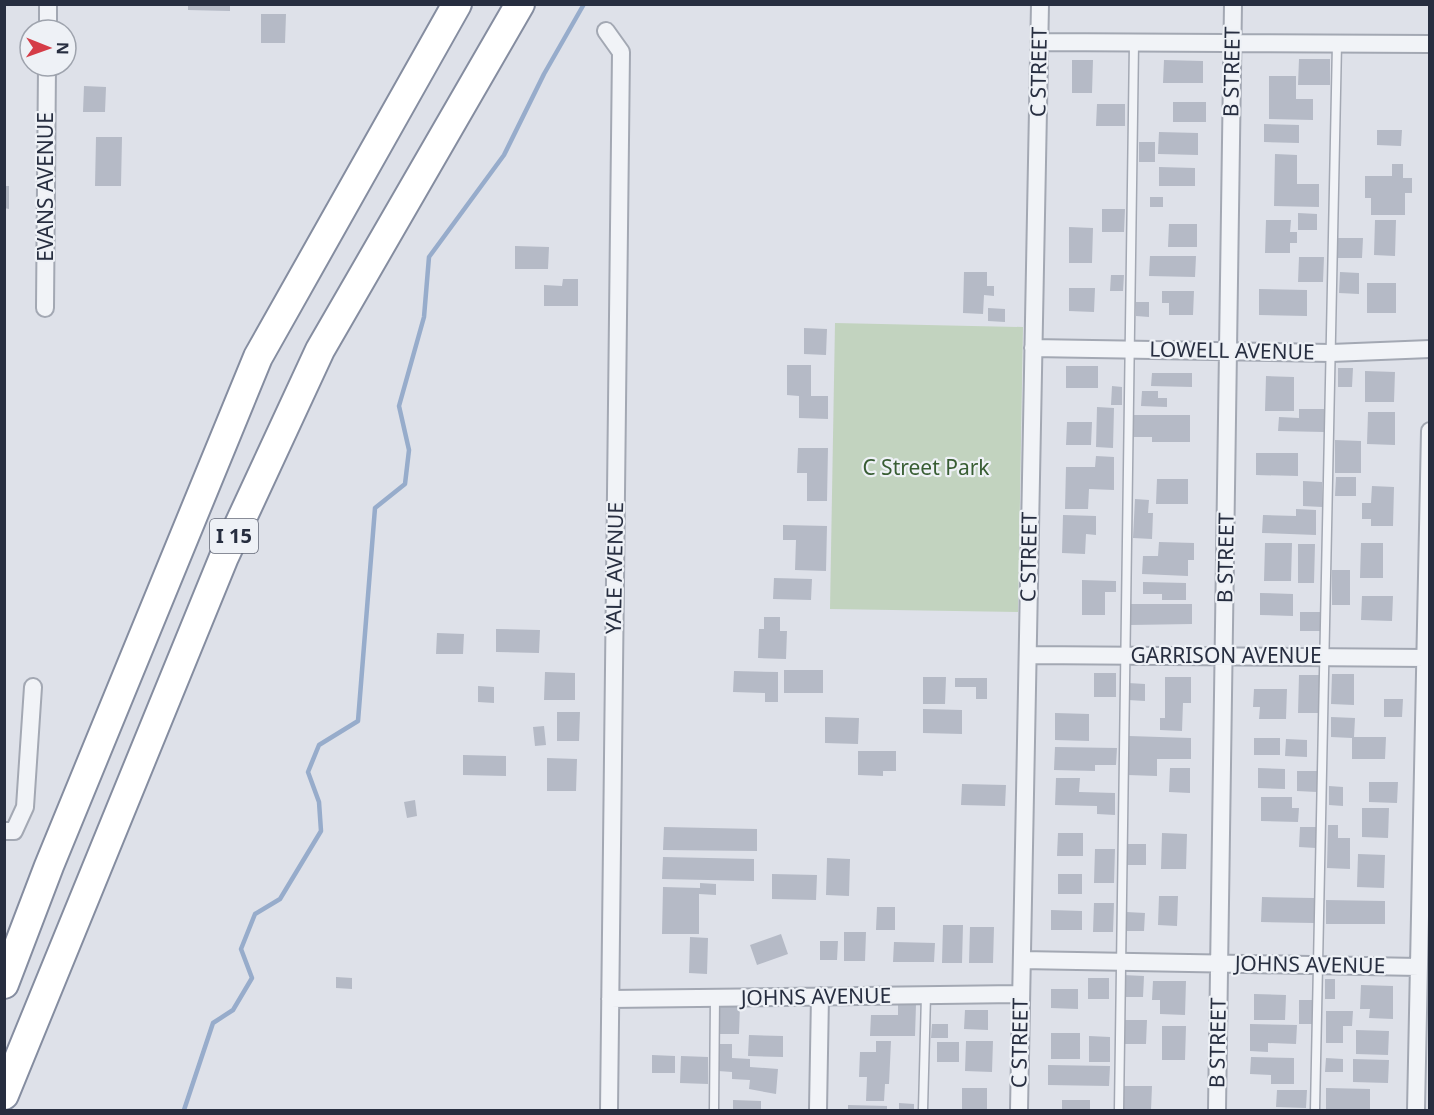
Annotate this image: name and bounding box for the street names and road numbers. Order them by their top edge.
street label: C STREET [1023,26,1053,117]
street label: B STREET [1216,26,1246,117]
street label: EVANS AVENUE [31,112,59,262]
street label: LOWELL AVENUE [1149,335,1315,365]
street label: YALE AVENUE [599,502,629,634]
street label: C STREET [1013,511,1043,602]
street label: B STREET [1210,512,1240,603]
road number: I 15 [210,519,258,553]
street label: GARRISON AVENUE [1130,641,1322,669]
street label: JOHNS AVENUE [1233,949,1386,979]
street label: JOHNS AVENUE [738,981,891,1011]
street label: C STREET [1004,997,1034,1088]
street label: B STREET [1202,997,1232,1088]

